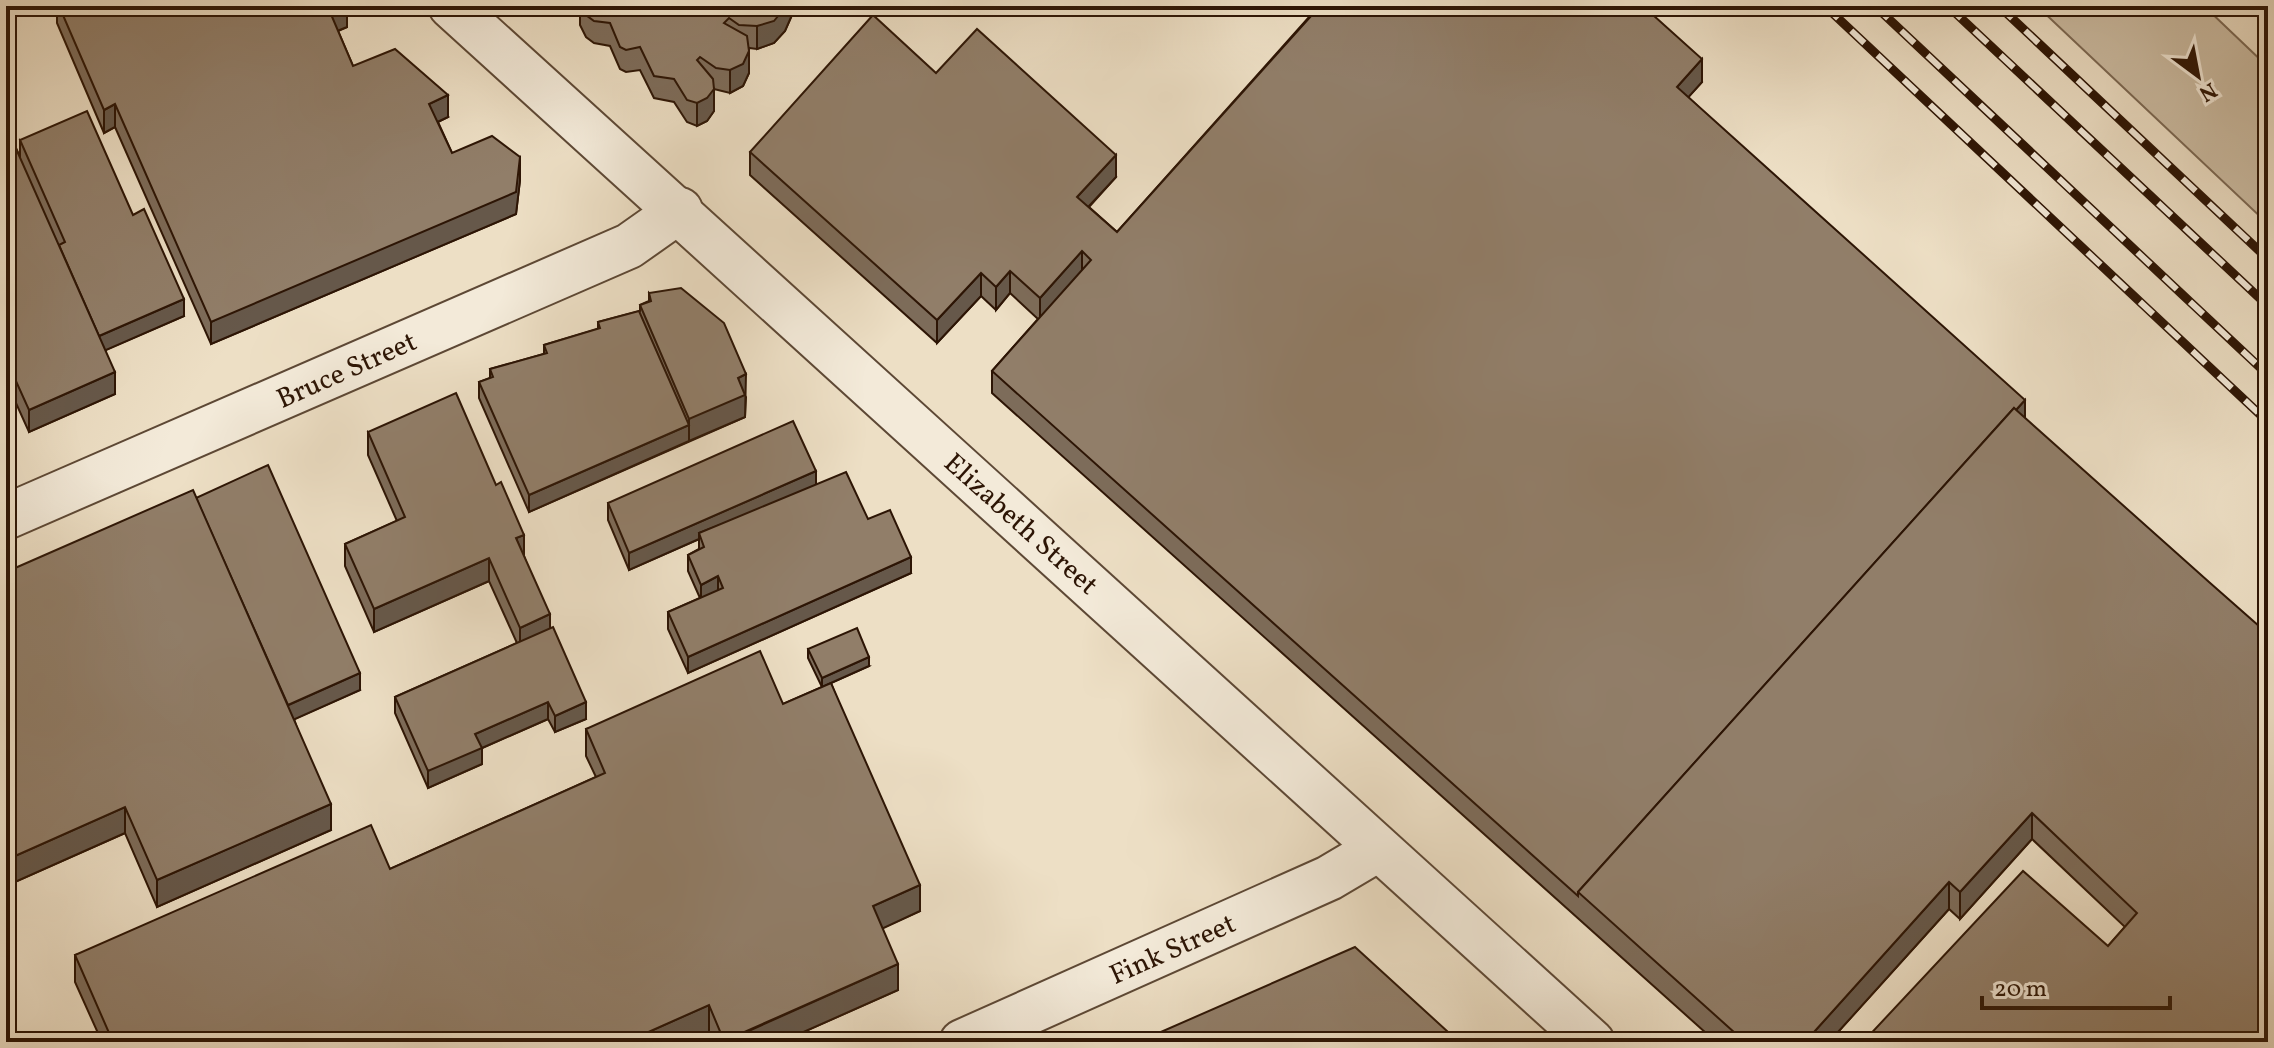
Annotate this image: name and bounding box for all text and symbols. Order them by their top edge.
north arrow [2158,36,2238,116]
text: N [2192,73,2222,108]
street label: Bruce Street [271,323,423,420]
street label: Elizabeth Street [935,445,1106,605]
street label: Fink Street [1104,905,1242,995]
scale bar [1982,960,2170,1010]
text: 20 m [1994,973,2047,1007]

